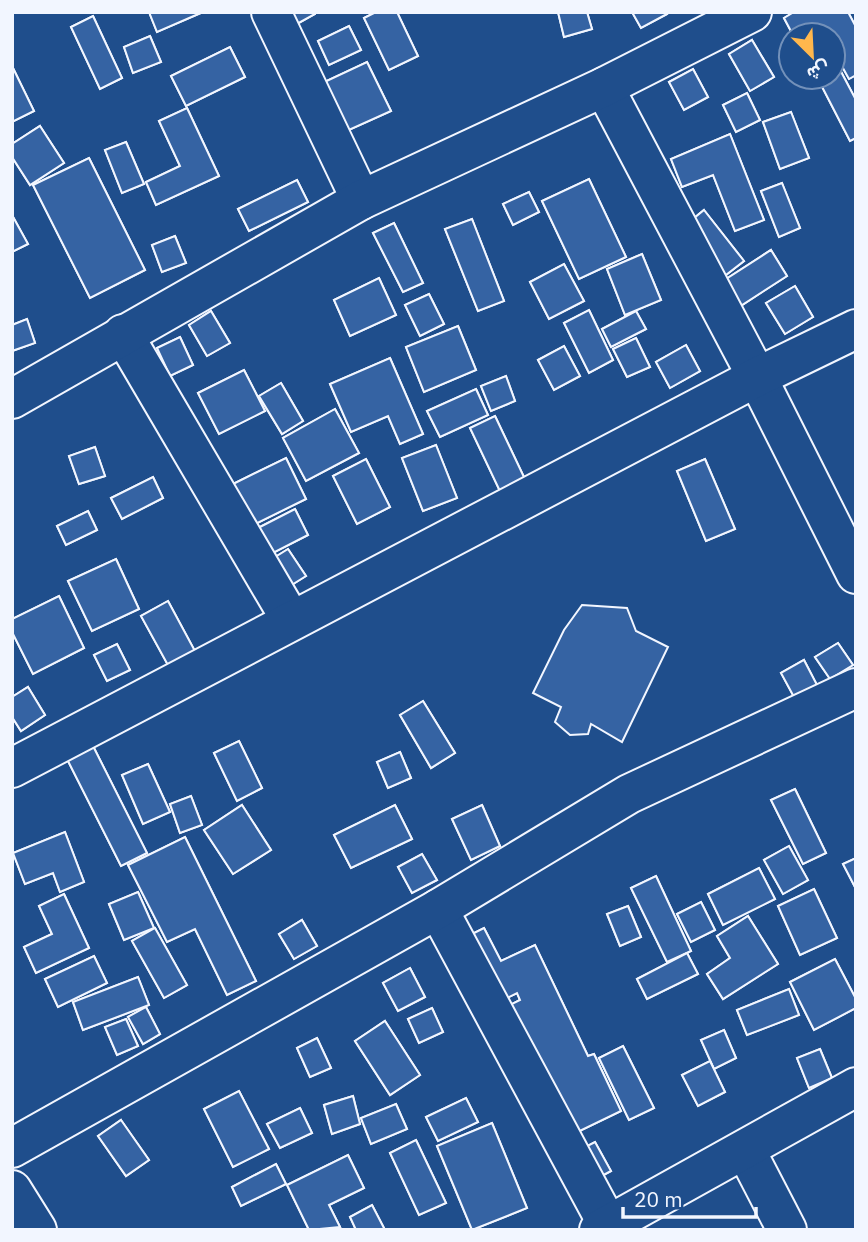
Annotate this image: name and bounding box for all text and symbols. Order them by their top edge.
north arrow [777,21,847,91]
text: ش [803,56,834,87]
scale bar [623,1176,756,1220]
text: 20 m [634,1185,683,1213]

